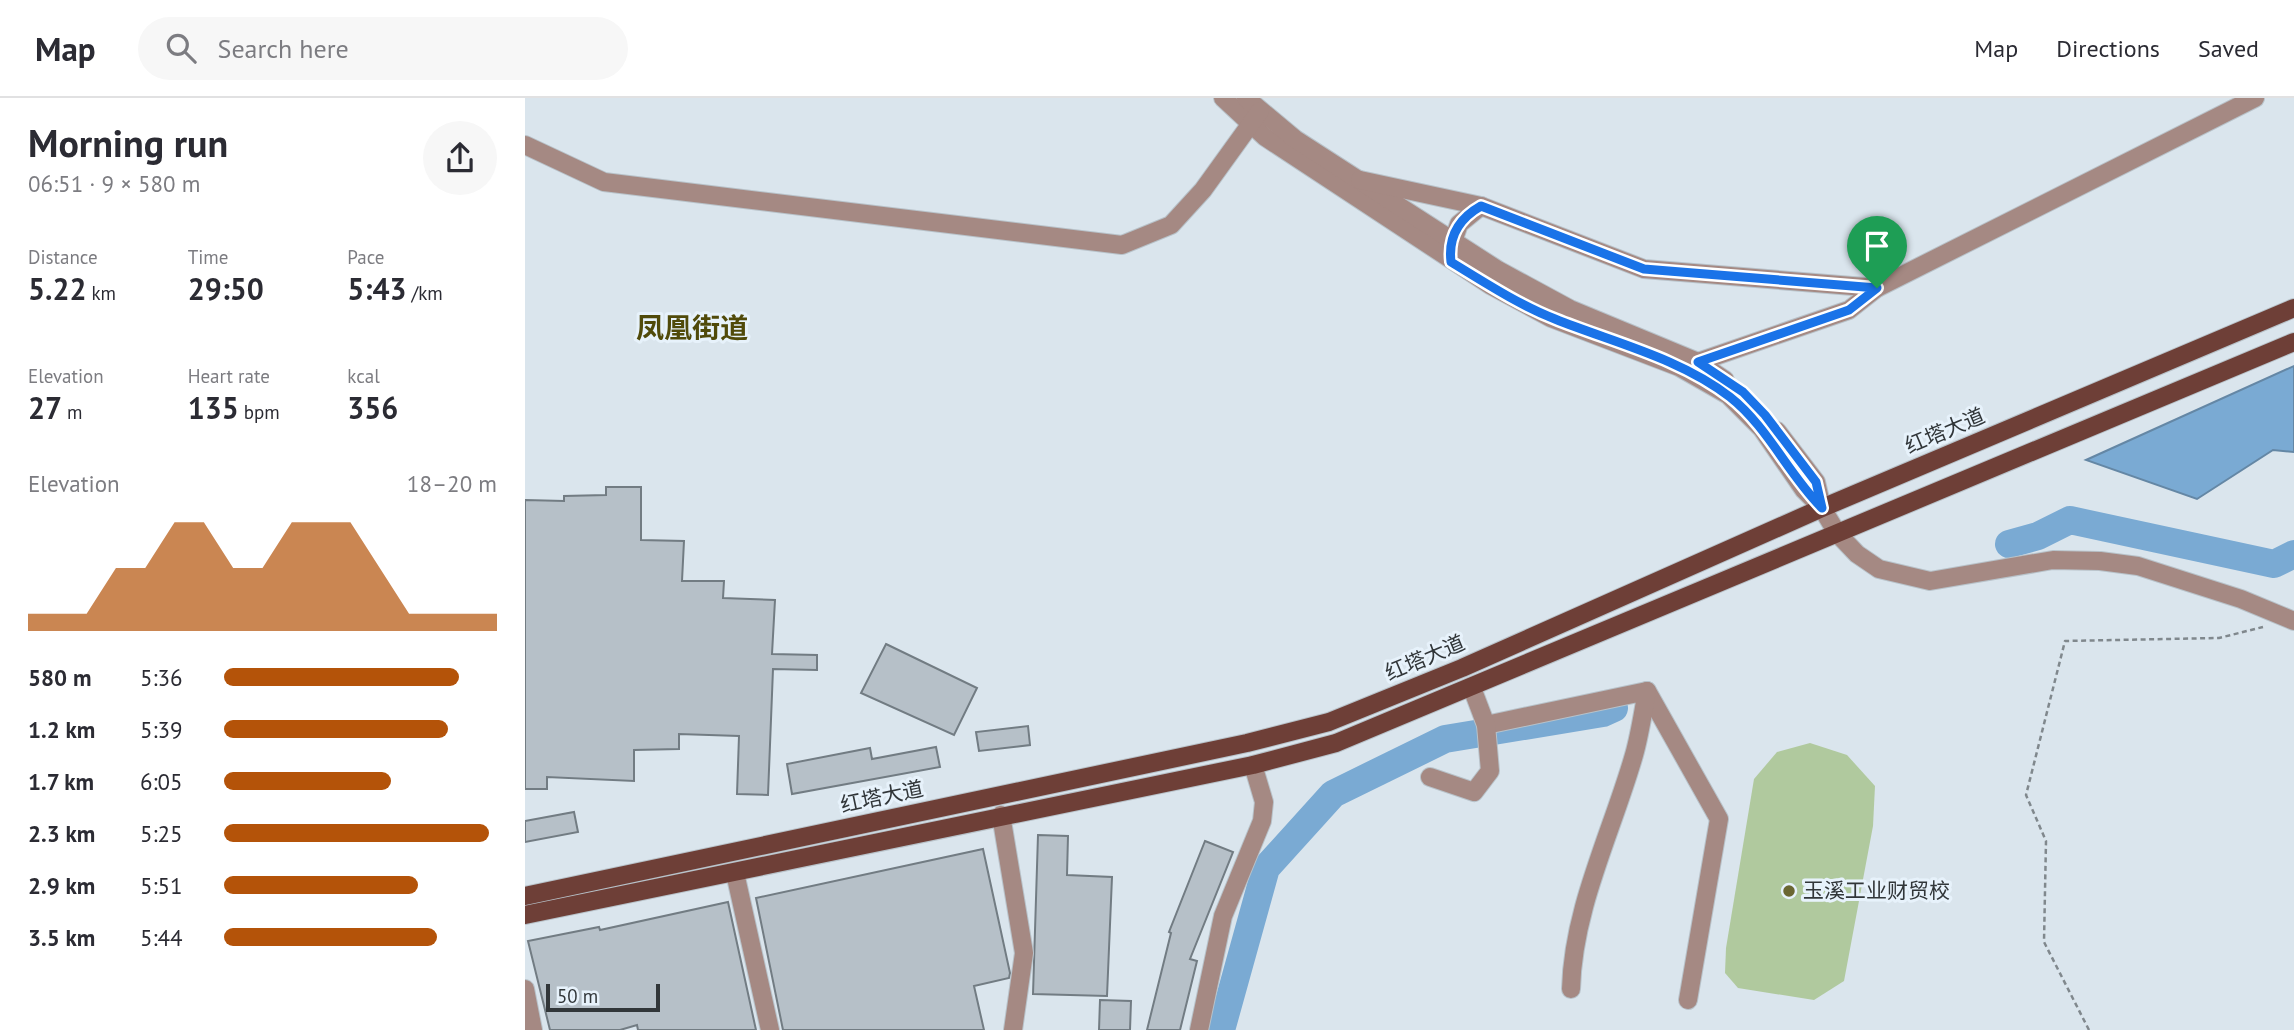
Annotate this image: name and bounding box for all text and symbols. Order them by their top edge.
search box [138,17,628,80]
text: Map [35,27,96,70]
icon: search [162,29,200,67]
text: Search here [218,32,349,65]
text: Map [1974,33,2018,64]
text: Directions [2056,33,2160,64]
text: Saved [2198,33,2259,64]
text: Morning run [28,118,228,167]
button: share [423,121,497,195]
text: 06:51 · 9 × 580 m [28,169,200,198]
pin [1847,216,1907,288]
icon: arrive [1858,227,1896,265]
text: Distance [28,245,98,269]
text: Time [188,245,228,269]
text: Pace [347,245,385,269]
text: 5.22 [28,269,86,308]
text: 29:50 [188,269,264,308]
text: 5:43 [347,269,406,308]
text: km [86,281,116,305]
text: /km [406,281,443,305]
district label: 凤凰街道 [636,309,748,346]
text: Elevation [28,364,104,388]
text: Heart rate [188,364,270,388]
text: kcal [347,364,380,388]
text: 27 [28,388,62,427]
text: 135 [188,388,239,427]
text: 356 [347,388,398,427]
text: m [62,400,83,424]
text: bpm [239,400,280,424]
street label: 红塔大道 [1901,402,1989,459]
text: Elevation [28,469,120,498]
text: 18–20 m [407,469,497,498]
street label: 红塔大道 [1381,629,1469,686]
text: 580 m [28,663,91,692]
text: 5:36 [140,663,183,692]
text: 1.2 km [28,715,95,744]
text: 5:39 [140,715,183,744]
text: 1.7 km [28,767,94,796]
text: 6:05 [140,767,183,796]
street label: 红塔大道 [838,775,926,818]
text: 2.3 km [28,819,95,848]
text: 5:25 [140,819,183,848]
text: 2.9 km [28,871,95,900]
text: 5:51 [140,871,183,900]
place label: 玉溪工业财贸校 [1803,877,1950,904]
marker: 玉溪工业财贸校 [1781,883,1797,899]
text: 3.5 km [28,923,95,952]
text: 5:44 [140,923,183,952]
scale bar [546,981,660,1013]
text: 50 m [557,984,598,1008]

